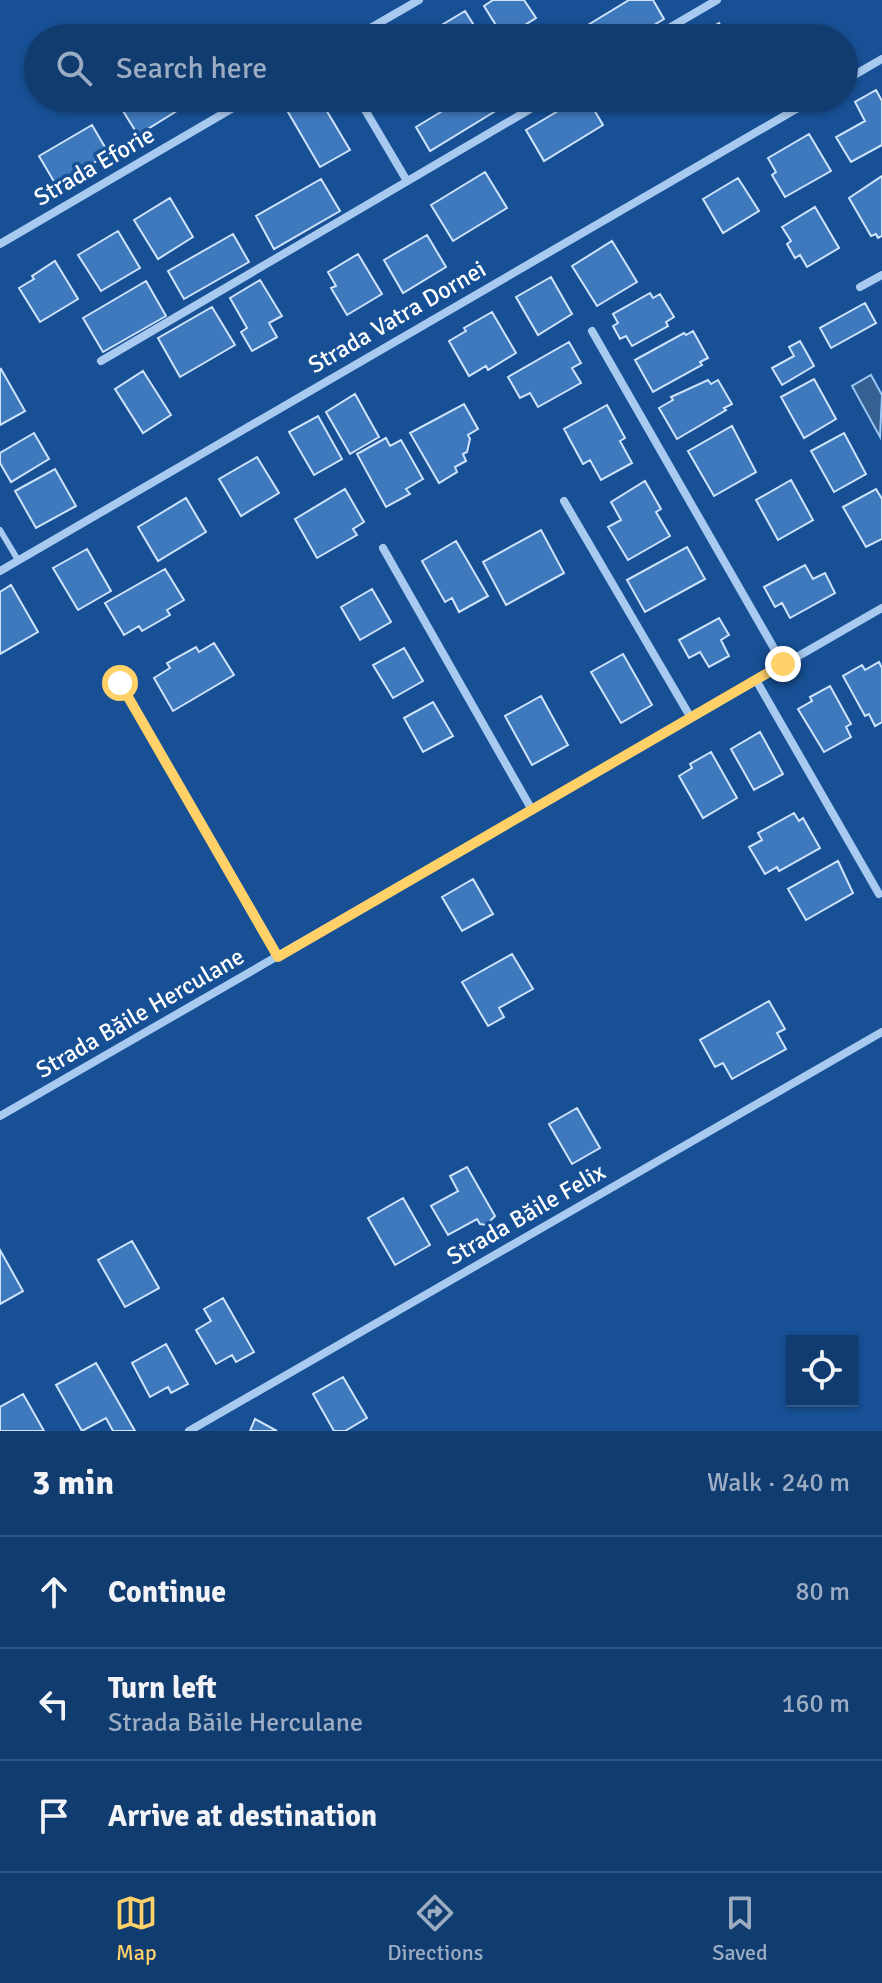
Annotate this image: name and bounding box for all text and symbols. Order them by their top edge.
search box [24,24,858,112]
icon: search [52,46,96,90]
text: Search here [116,50,267,87]
street label: Strada Eforie [28,119,160,213]
street label: Strada Vatra Dornei [303,254,491,380]
route end [765,646,801,682]
route start [102,665,138,701]
street label: Strada Băile Herculane [31,941,249,1085]
street label: Strada Băile Felix [441,1156,611,1272]
map controls [786,1335,858,1407]
button: locate [786,1335,858,1407]
text: 3 min [32,1462,114,1504]
text: Walk · 240 m [707,1467,850,1499]
icon: ahead [32,1570,76,1614]
text: Continue [108,1574,226,1611]
text: 80 m [795,1576,850,1608]
text: Turn left [108,1670,217,1707]
icon: left [32,1682,76,1726]
text: 160 m [781,1688,850,1720]
text: Strada Băile Herculane [108,1707,363,1739]
icon: arrive [32,1794,76,1838]
text: Arrive at destination [108,1798,377,1835]
tab: Map [114,1891,158,1966]
tab: Directions [387,1891,483,1966]
tab: Saved [712,1891,768,1966]

